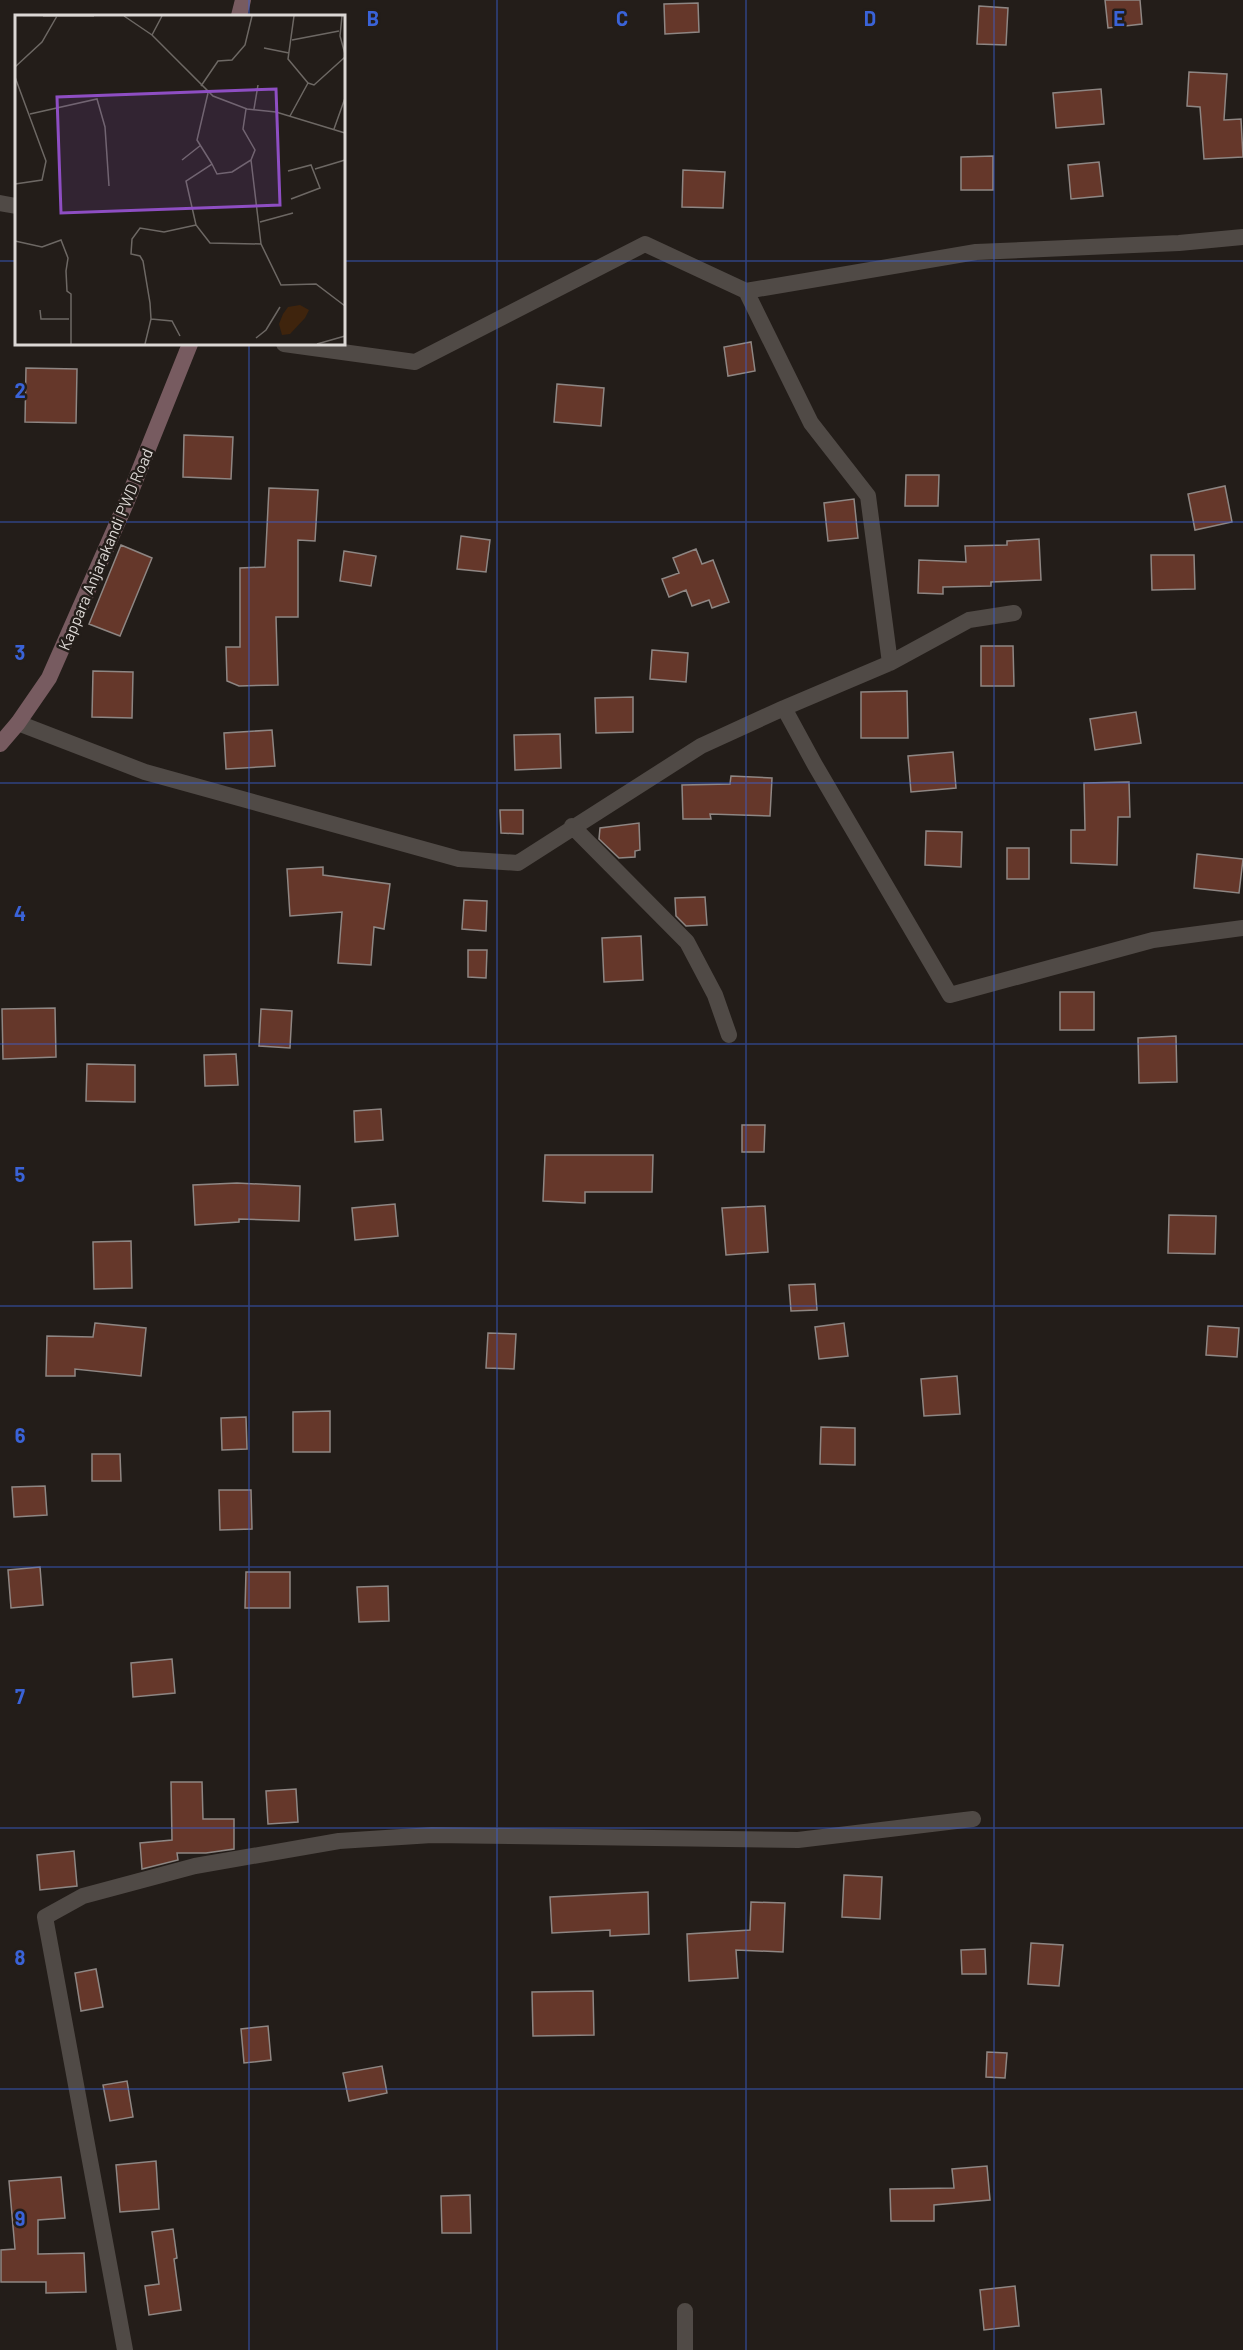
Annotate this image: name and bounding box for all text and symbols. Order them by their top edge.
text: B [367,6,379,30]
text: C [616,6,628,30]
text: D [864,6,876,30]
text: E [1113,6,1125,30]
inset map [15,15,345,345]
text: 2 [14,378,26,402]
street label: Kappara Anjarakandi PWD Road [54,445,156,653]
text: 3 [15,640,25,664]
text: 4 [14,901,26,925]
text: 5 [15,1162,26,1186]
text: 6 [15,1423,26,1447]
text: 7 [15,1684,25,1708]
text: 8 [15,1945,26,1969]
text: 9 [15,2206,25,2230]

